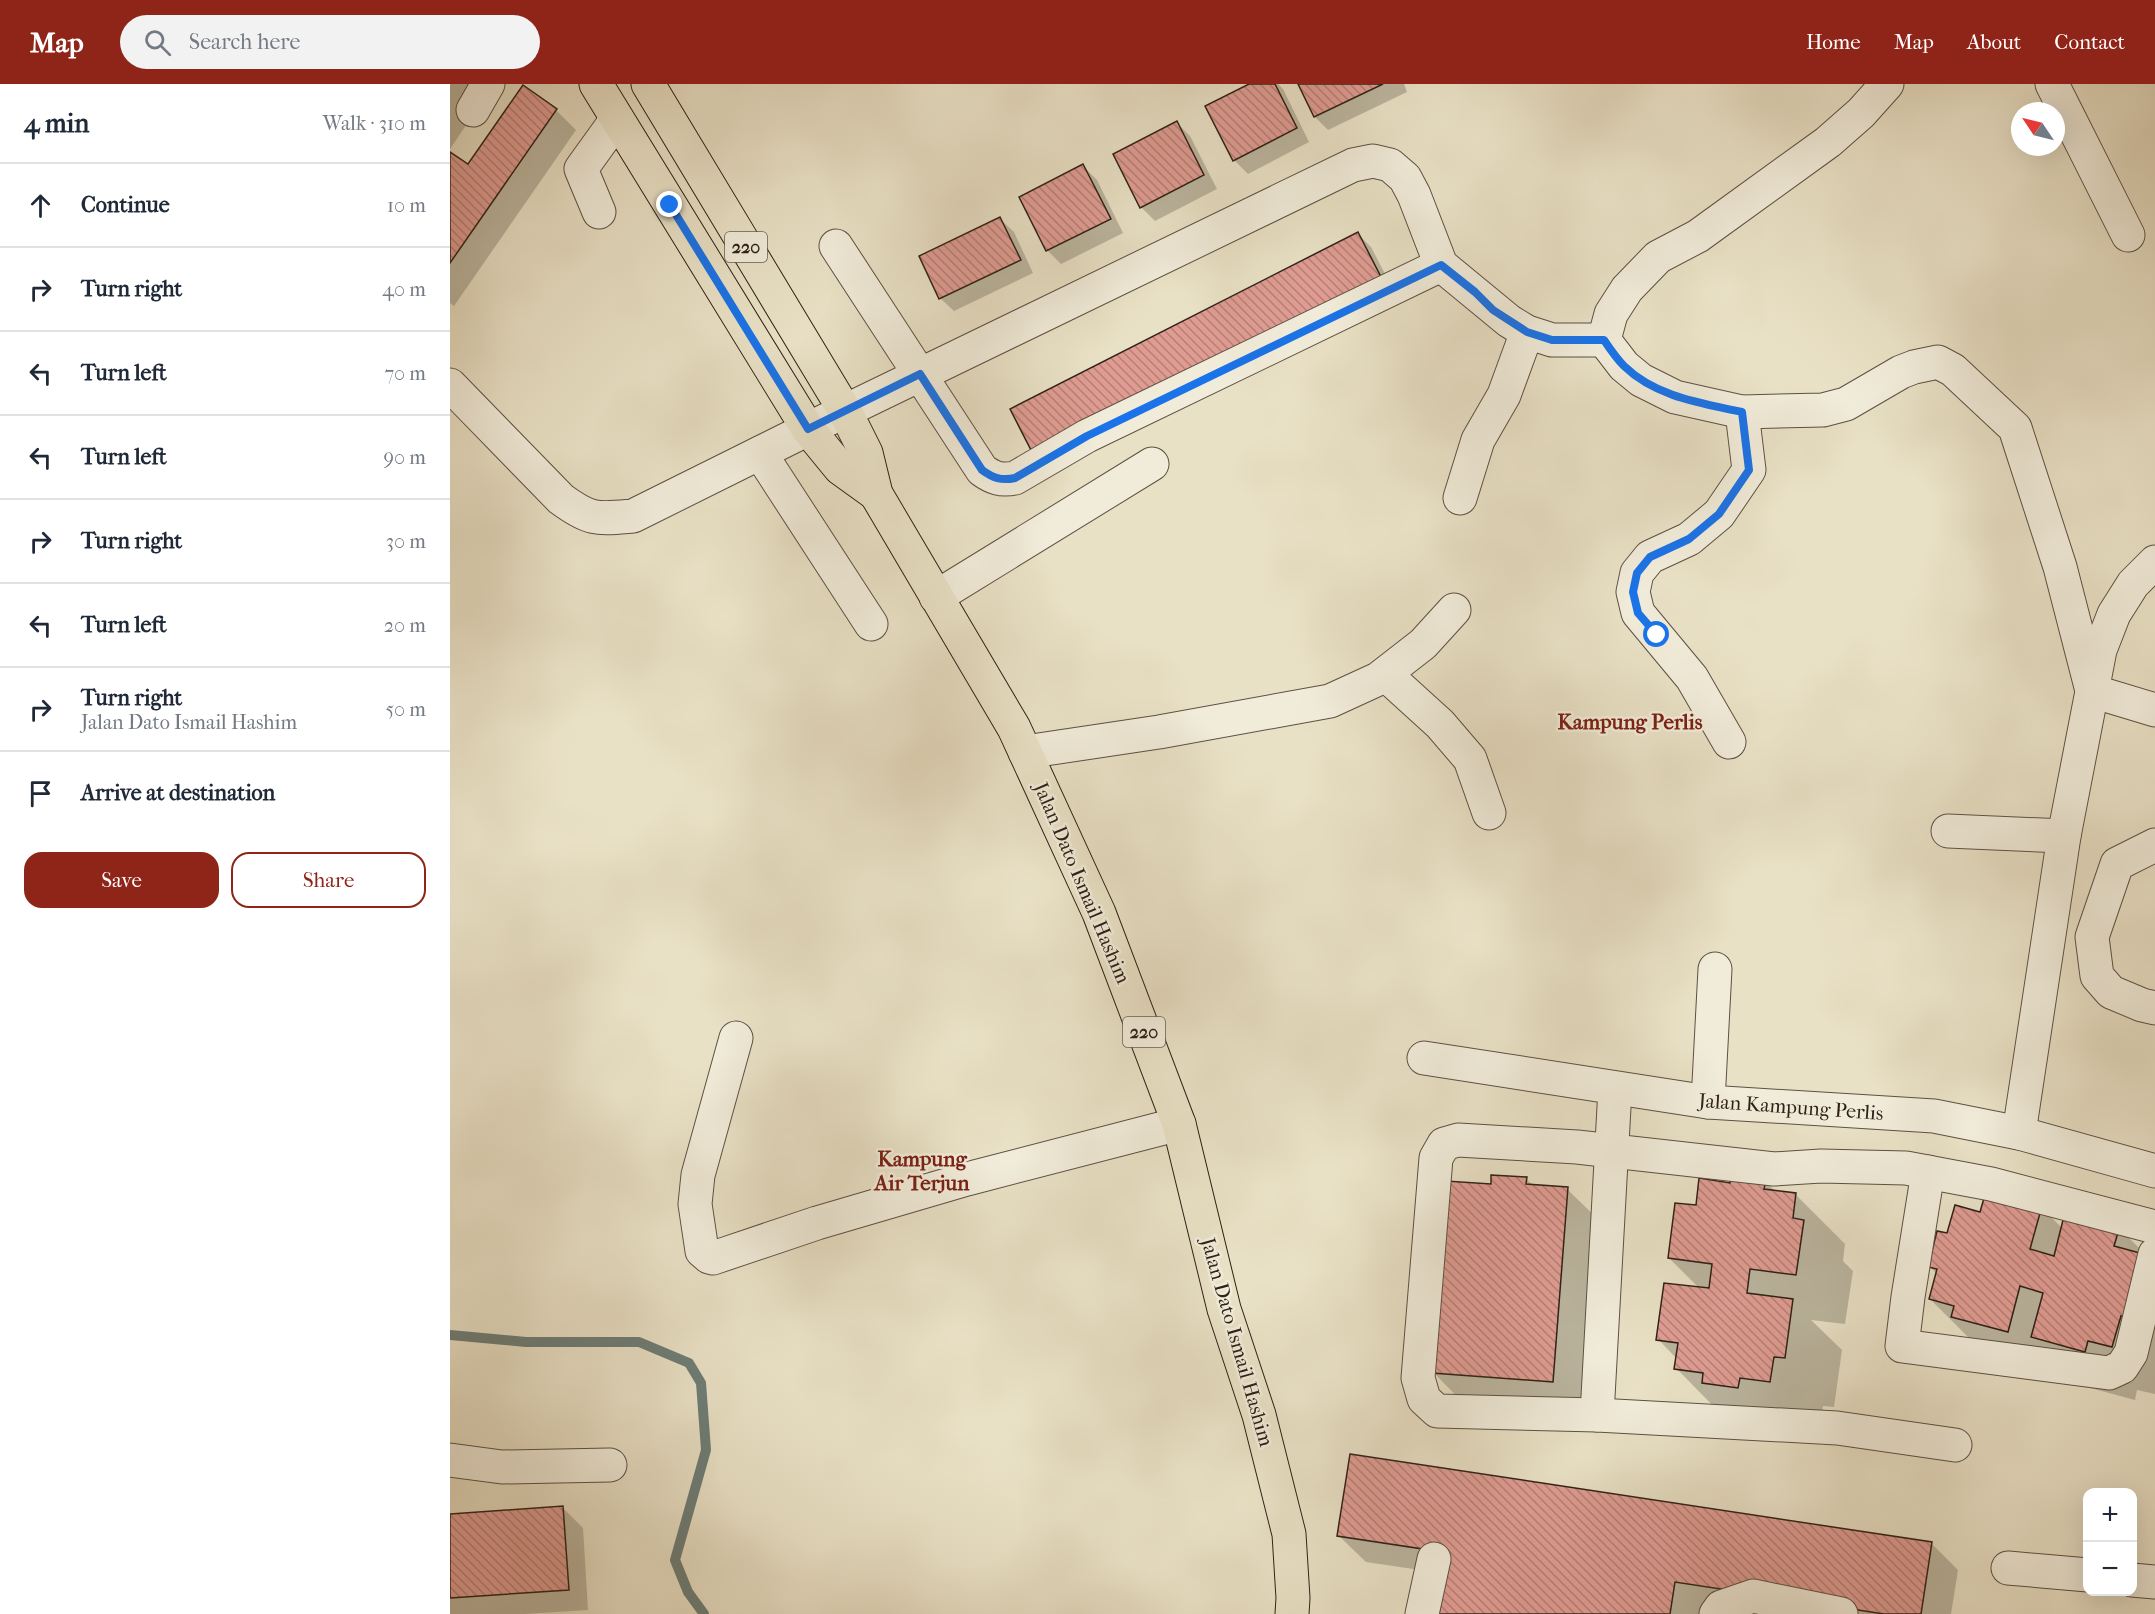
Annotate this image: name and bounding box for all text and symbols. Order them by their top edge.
search box [120,15,540,69]
text: Map [30,26,84,59]
icon: search [141,26,174,59]
text: Search here [189,29,300,55]
text: Home [1806,30,1861,54]
text: Map [1894,30,1934,54]
text: About [1967,30,2021,54]
text: Contact [2054,30,2125,54]
north arrow [2011,102,2065,156]
text: 4 min [24,108,89,139]
text: Walk · 310 m [323,112,426,135]
icon: ahead [24,189,57,222]
route end [656,191,682,217]
text: Continue [81,192,170,218]
text: 10 m [387,194,426,217]
road number: 220 [725,232,767,262]
icon: right [24,273,57,306]
text: Turn right [81,276,182,302]
text: 40 m [382,278,426,301]
icon: left [24,357,57,390]
text: Turn left [81,360,167,386]
text: 70 m [384,362,426,385]
icon: left [24,441,57,474]
text: Turn left [81,444,167,470]
text: 90 m [384,446,426,469]
icon: right [24,525,57,558]
text: Turn right [81,528,182,554]
text: 30 m [386,530,426,553]
icon: left [24,609,57,642]
text: Turn left [81,612,167,638]
text: 20 m [384,614,426,637]
route start [1643,621,1669,647]
text: Turn right [81,685,182,711]
icon: right [24,693,57,726]
text: 50 m [385,698,426,721]
district label: Kampung Perlis [1558,710,1703,734]
text: Jalan Dato Ismail Hashim [81,711,297,734]
icon: arrive [24,777,57,810]
street label: Jalan Dato Ismail Hashim [1028,777,1135,987]
text: Arrive at destination [81,780,275,806]
button: Save [24,852,219,908]
button: Share [231,852,426,908]
road number: 220 [1123,1017,1165,1047]
street label: Jalan Kampung Perlis [1696,1089,1884,1125]
district label: Kampung Air Terjun [873,1147,970,1195]
street label: Jalan Dato Ismail Hashim [1196,1233,1278,1449]
map controls [2083,1488,2137,1596]
button: + [2083,1488,2137,1542]
button: − [2083,1542,2137,1596]

